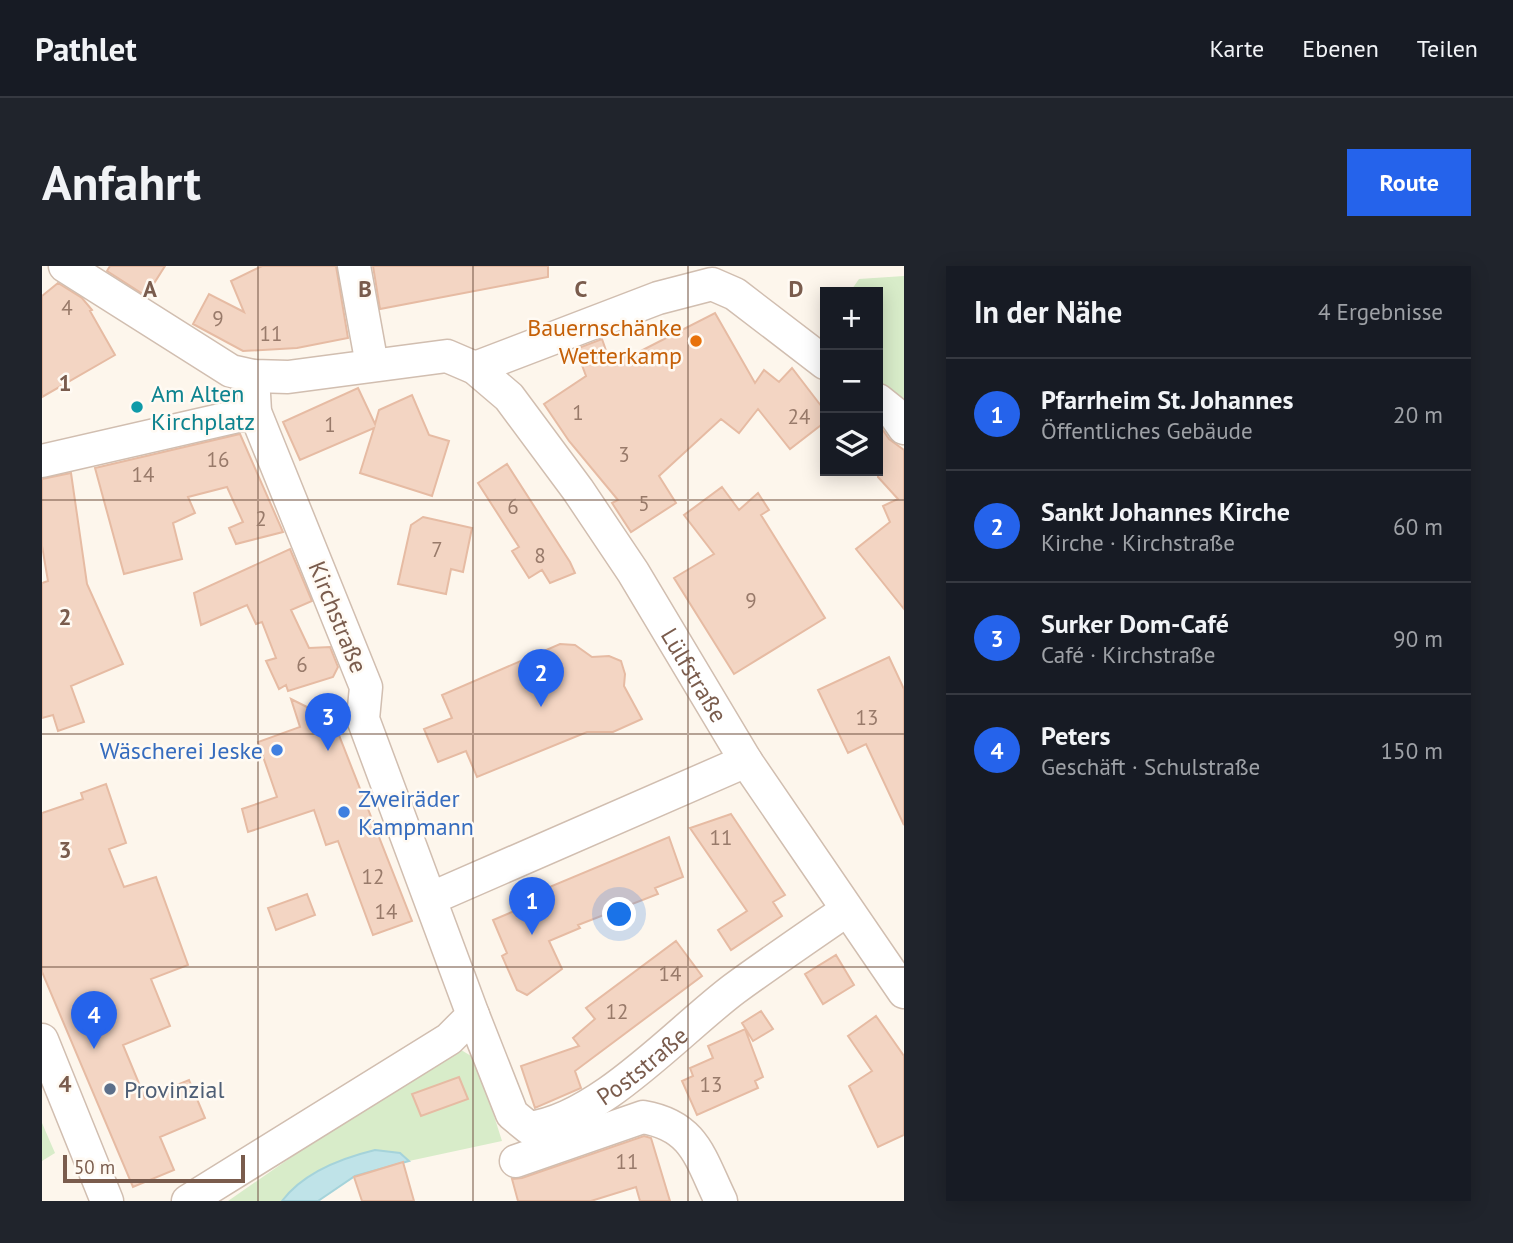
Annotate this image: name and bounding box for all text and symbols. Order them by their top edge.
text: Pathlet [35,27,137,70]
text: Karte [1210,33,1264,64]
text: Ebenen [1302,33,1379,64]
text: Teilen [1417,33,1478,64]
button: Route [1347,149,1471,216]
text: Anfahrt [42,150,201,214]
text: A [143,274,157,303]
text: B [358,274,372,303]
text: C [575,274,588,303]
text: D [789,274,803,303]
map controls [820,287,883,476]
button: + [820,287,883,350]
text: In der Nähe [974,292,1122,331]
house number: 4 [61,294,73,321]
text: 4 Ergebnisse [1318,297,1443,326]
house number: 9 [212,305,224,332]
place label: Bauernschänke Wetterkamp [527,312,682,371]
house number: 11 [260,320,282,347]
marker: Bauernschänke Wetterkamp [688,333,704,349]
button: − [820,350,883,413]
text: 1 [58,368,72,397]
place label: Am Alten Kirchplatz [151,378,255,437]
text: Pfarrheim St. Johannes [1041,383,1294,416]
marker: Am Alten Kirchplatz [129,399,145,415]
house number: 1 [572,399,584,426]
text: 1 [990,400,1004,429]
text: 20 m [1393,400,1443,429]
house number: 24 [788,403,810,430]
house number: 1 [324,411,336,438]
button: layers [820,413,883,476]
text: Öffentliches Gebäude [1041,416,1253,445]
house number: 3 [618,441,630,468]
house number: 16 [207,446,229,473]
house number: 14 [132,461,154,488]
house number: 5 [638,490,650,517]
house number: 6 [507,493,519,520]
text: Sankt Johannes Kirche [1041,495,1290,528]
house number: 2 [255,505,267,532]
text: 2 [990,512,1004,541]
text: 60 m [1393,512,1443,541]
text: Kirche · Kirchstraße [1041,528,1235,557]
house number: 7 [431,536,443,563]
house number: 8 [534,542,546,569]
street label: Kirchstraße [302,557,374,677]
house number: 9 [745,587,757,614]
text: 2 [58,602,72,631]
text: Surker Dom-Café [1041,607,1229,640]
street label: Lülfstraße [654,622,735,728]
text: 3 [990,624,1004,653]
text: 90 m [1393,624,1443,653]
text: Café · Kirchstraße [1041,640,1215,669]
pin: 2 [518,649,564,707]
house number: 6 [296,651,308,678]
pin: 3 [305,693,351,751]
house number: 13 [856,704,878,731]
text: Peters [1041,719,1110,752]
place label: Wäscherei Jeske [100,735,263,766]
text: 4 [990,736,1004,765]
text: 150 m [1381,736,1443,765]
marker: Wäscherei Jeske [269,742,285,758]
text: Geschäft · Schulstraße [1041,752,1260,781]
place label: Zweiräder Kampmann [358,783,474,842]
marker: Zweiräder Kampmann [336,804,352,820]
house number: 11 [710,824,732,851]
text: 3 [58,835,72,864]
house number: 12 [362,863,384,890]
pin: 1 [509,877,555,935]
your location [602,897,636,931]
house number: 14 [375,898,397,925]
house number: 14 [659,960,681,987]
pin: 4 [71,991,117,1049]
house number: 12 [606,998,628,1025]
street label: Poststraße [590,1020,694,1112]
text: 4 [58,1069,72,1098]
house number: 13 [700,1071,722,1098]
place label: Provinzial [124,1074,225,1105]
marker: Provinzial [102,1081,118,1097]
house number: 11 [616,1148,638,1175]
scale bar [63,1152,245,1184]
text: 50 m [74,1155,115,1179]

